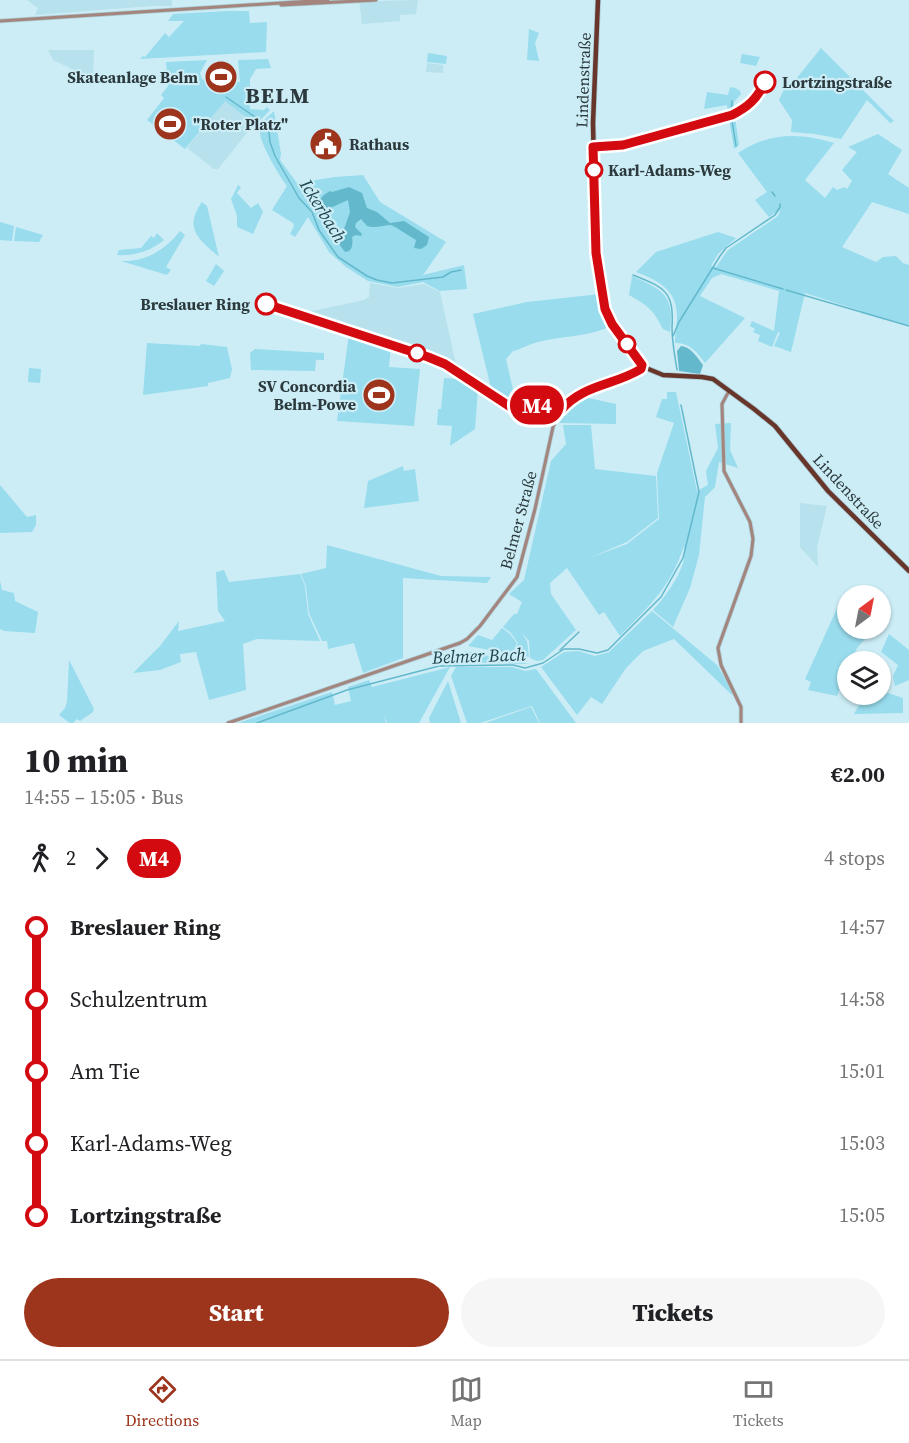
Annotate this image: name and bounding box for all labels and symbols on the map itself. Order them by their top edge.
street label: Lindenstraße [570,32,596,128]
sports icon: Skateanlage Belm [203,59,239,95]
place label: Skateanlage Belm [67,66,198,88]
marker: Lortzingstraße [754,71,776,93]
place label: Lortzingstraße [782,71,892,93]
district label: BELM [245,80,311,110]
sports icon: "Roter Platz" [152,106,188,142]
place label: "Roter Platz" [193,113,288,135]
public building icon: Rathaus [308,126,344,162]
place label: Rathaus [349,133,409,155]
place label: Karl-Adams-Weg [608,159,731,181]
marker: Karl-Adams-Weg [585,161,603,179]
water label: Ickerbach [294,173,353,247]
place label: Breslauer Ring [140,293,250,315]
marker: Breslauer Ring [255,293,277,315]
unlabelled marker [618,335,636,353]
unlabelled marker [408,344,426,362]
place label: SV Concordia Belm-Powe [258,375,356,415]
sports icon: SV Concordia Belm-Powe [361,377,397,413]
line badge: M4 [510,386,564,424]
street label: Lindenstraße [808,449,890,533]
street label: Belmer Straße [494,468,542,572]
north arrow [837,585,891,639]
water label: Belmer Bach [431,641,527,670]

